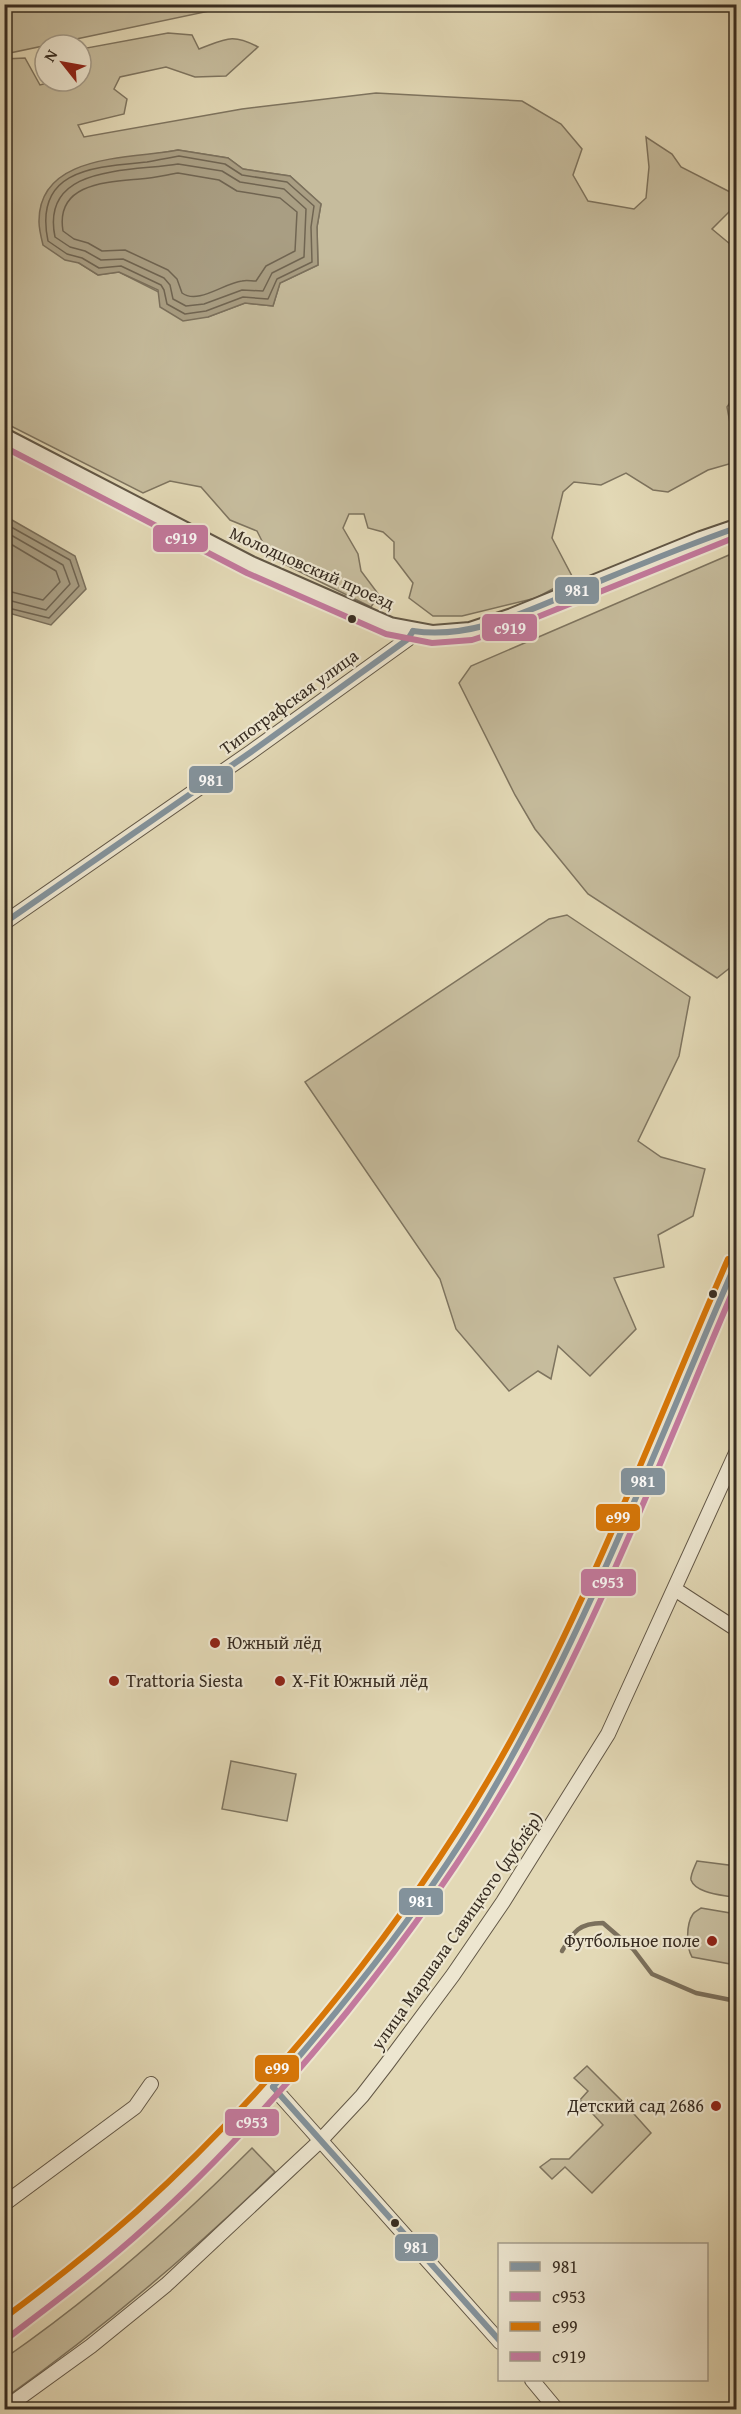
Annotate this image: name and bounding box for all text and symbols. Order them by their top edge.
north arrow [33,33,93,93]
text: N [37,44,63,66]
street label: Молодцовский проезд [225,519,399,616]
line badge: с919 [152,524,209,553]
text: с919 [165,526,197,550]
line badge: 981 [554,576,600,605]
text: 981 [565,578,589,602]
unlabelled marker [346,613,358,625]
line badge: с919 [481,613,538,642]
text: с919 [494,616,526,640]
street label: Типографская улица [214,642,364,761]
line badge: 981 [188,765,234,794]
text: 981 [199,768,223,792]
unlabelled marker [707,1288,719,1300]
line badge: 981 [620,1467,666,1496]
text: 981 [631,1469,655,1493]
line badge: е99 [595,1503,641,1532]
text: е99 [606,1505,630,1529]
line badge: с953 [580,1568,637,1597]
text: с953 [592,1570,624,1594]
place label: Южный лёд [227,1629,322,1656]
marker: Южный лёд [208,1636,222,1650]
place label: Trattoria Siesta [126,1667,243,1694]
place label: X-Fit Южный лёд [292,1667,428,1694]
marker: Trattoria Siesta [107,1674,121,1688]
marker: X-Fit Южный лёд [273,1674,287,1688]
street label: улица Маршала Савицкого (дублёр) [363,1806,549,2056]
line badge: 981 [398,1887,444,1916]
text: 981 [409,1889,433,1913]
place label: Футбольное поле [564,1927,700,1954]
marker: Футбольное поле [705,1934,719,1948]
line badge: е99 [254,2054,300,2083]
text: е99 [265,2056,289,2080]
place label: Детский сад 2686 [567,2092,704,2119]
marker: Детский сад 2686 [709,2099,723,2113]
line badge: с953 [224,2108,280,2137]
text: с953 [236,2110,268,2134]
unlabelled marker [389,2217,401,2229]
line badge: 981 [394,2233,439,2262]
text: 981 [404,2235,428,2259]
legend [498,2243,708,2381]
text: 981 [552,2253,578,2280]
text: с953 [552,2283,586,2310]
text: е99 [552,2313,578,2340]
text: с919 [552,2343,586,2370]

